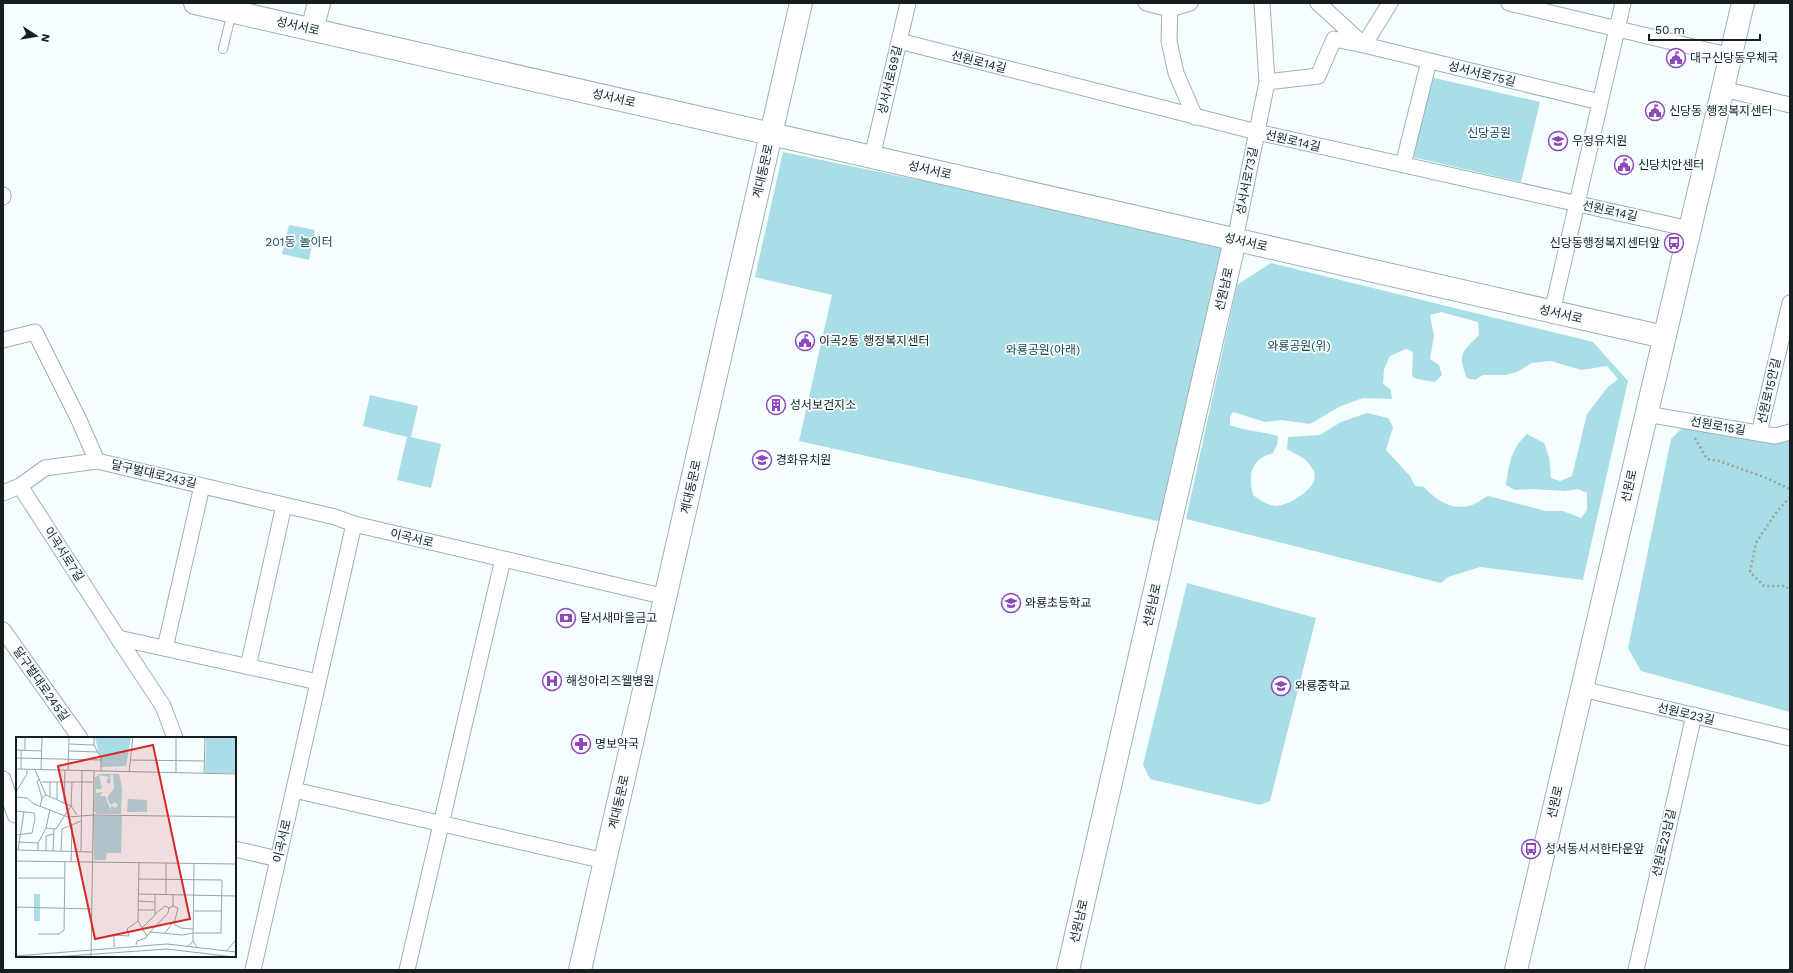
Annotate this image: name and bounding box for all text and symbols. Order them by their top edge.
street label: 성서서로 [275,14,321,38]
north arrow [16,16,56,56]
scale bar [1649,16,1760,42]
text: 50 m [1655,23,1685,37]
text: N [38,33,52,43]
street label: 성서서로69길 [875,44,905,116]
public building icon: 대구신당동우체국 [1665,47,1687,69]
street label: 선원로14길 [950,48,1008,76]
place label: 대구신당동우체국 [1690,51,1778,65]
street label: 성서서로75길 [1447,59,1517,89]
street label: 성서서로 [591,86,637,110]
public building icon: 신당동 행정복지센터 [1644,100,1666,122]
place label: 신당동 행정복지센터 [1669,104,1772,118]
park label: 신당공원 [1467,126,1511,140]
street label: 선원로14길 [1264,128,1322,154]
school or university icon: 우정유치원 [1547,130,1569,152]
place label: 우정유치원 [1572,134,1627,148]
street label: 계대동문로 [750,143,776,199]
street label: 성서서로73길 [1234,146,1260,216]
public building icon: 신당치안센터 [1613,154,1635,176]
street label: 성서서로 [907,158,953,182]
place label: 신당치안센터 [1638,158,1704,172]
street label: 선원로14길 [1581,198,1639,224]
street label: 성서서로 [1223,230,1269,254]
bus stop icon: 신당동행정복지센터앞 [1663,232,1685,254]
park label: 201동 놀이터 [265,235,333,249]
place label: 신당동행정복지센터앞 [1550,236,1660,250]
street label: 선원남로 [1212,266,1236,312]
street label: 성서서로 [1538,302,1584,326]
public building icon: 이곡2동 행정복지센터 [794,330,816,352]
place label: 이곡2동 행정복지센터 [819,334,929,348]
park label: 와룡공원(위) [1267,339,1331,353]
park label: 와룡공원(아래) [1006,343,1080,357]
street label: 선원로15안길 [1755,357,1783,425]
building icon: 성서보건지소 [765,394,787,416]
place label: 성서보건지소 [790,398,856,412]
street label: 선원로15길 [1689,414,1747,438]
school or university icon: 경화유치원 [751,449,773,471]
place label: 경화유치원 [776,453,831,467]
street label: 달구벌대로243길 [110,457,198,491]
street label: 계대동문로 [678,459,704,515]
street label: 선원로 [1618,468,1640,504]
street label: 이곡서로7길 [41,524,87,584]
street label: 이곡서로 [389,526,435,550]
street label: 선원남로 [1140,582,1164,628]
school or university icon: 와룡초등학교 [1000,592,1022,614]
place label: 와룡초등학교 [1025,596,1091,610]
bank icon: 달서새마을금고 [555,607,577,629]
place label: 달서새마을금고 [580,611,657,625]
street label: 달구벌대로245길 [10,644,72,724]
hospital icon: 해성아리즈웰병원 [541,670,563,692]
place label: 해성아리즈웰병원 [566,674,654,688]
school or university icon: 와룡중학교 [1270,675,1292,697]
place label: 와룡중학교 [1295,679,1350,693]
street label: 선원로23길 [1656,701,1716,727]
pharmacy icon: 명보약국 [570,733,592,755]
inset map [16,737,236,957]
place label: 명보약국 [595,737,639,751]
street label: 계대동문로 [606,774,632,830]
street label: 선원로 [1544,784,1566,820]
street label: 선원로23남길 [1649,808,1679,878]
street label: 이곡서로 [270,818,294,864]
bus stop icon: 성서동서서한타운앞 [1520,838,1542,860]
place label: 성서동서서한타운앞 [1545,842,1644,856]
street label: 선원남로 [1067,898,1091,944]

